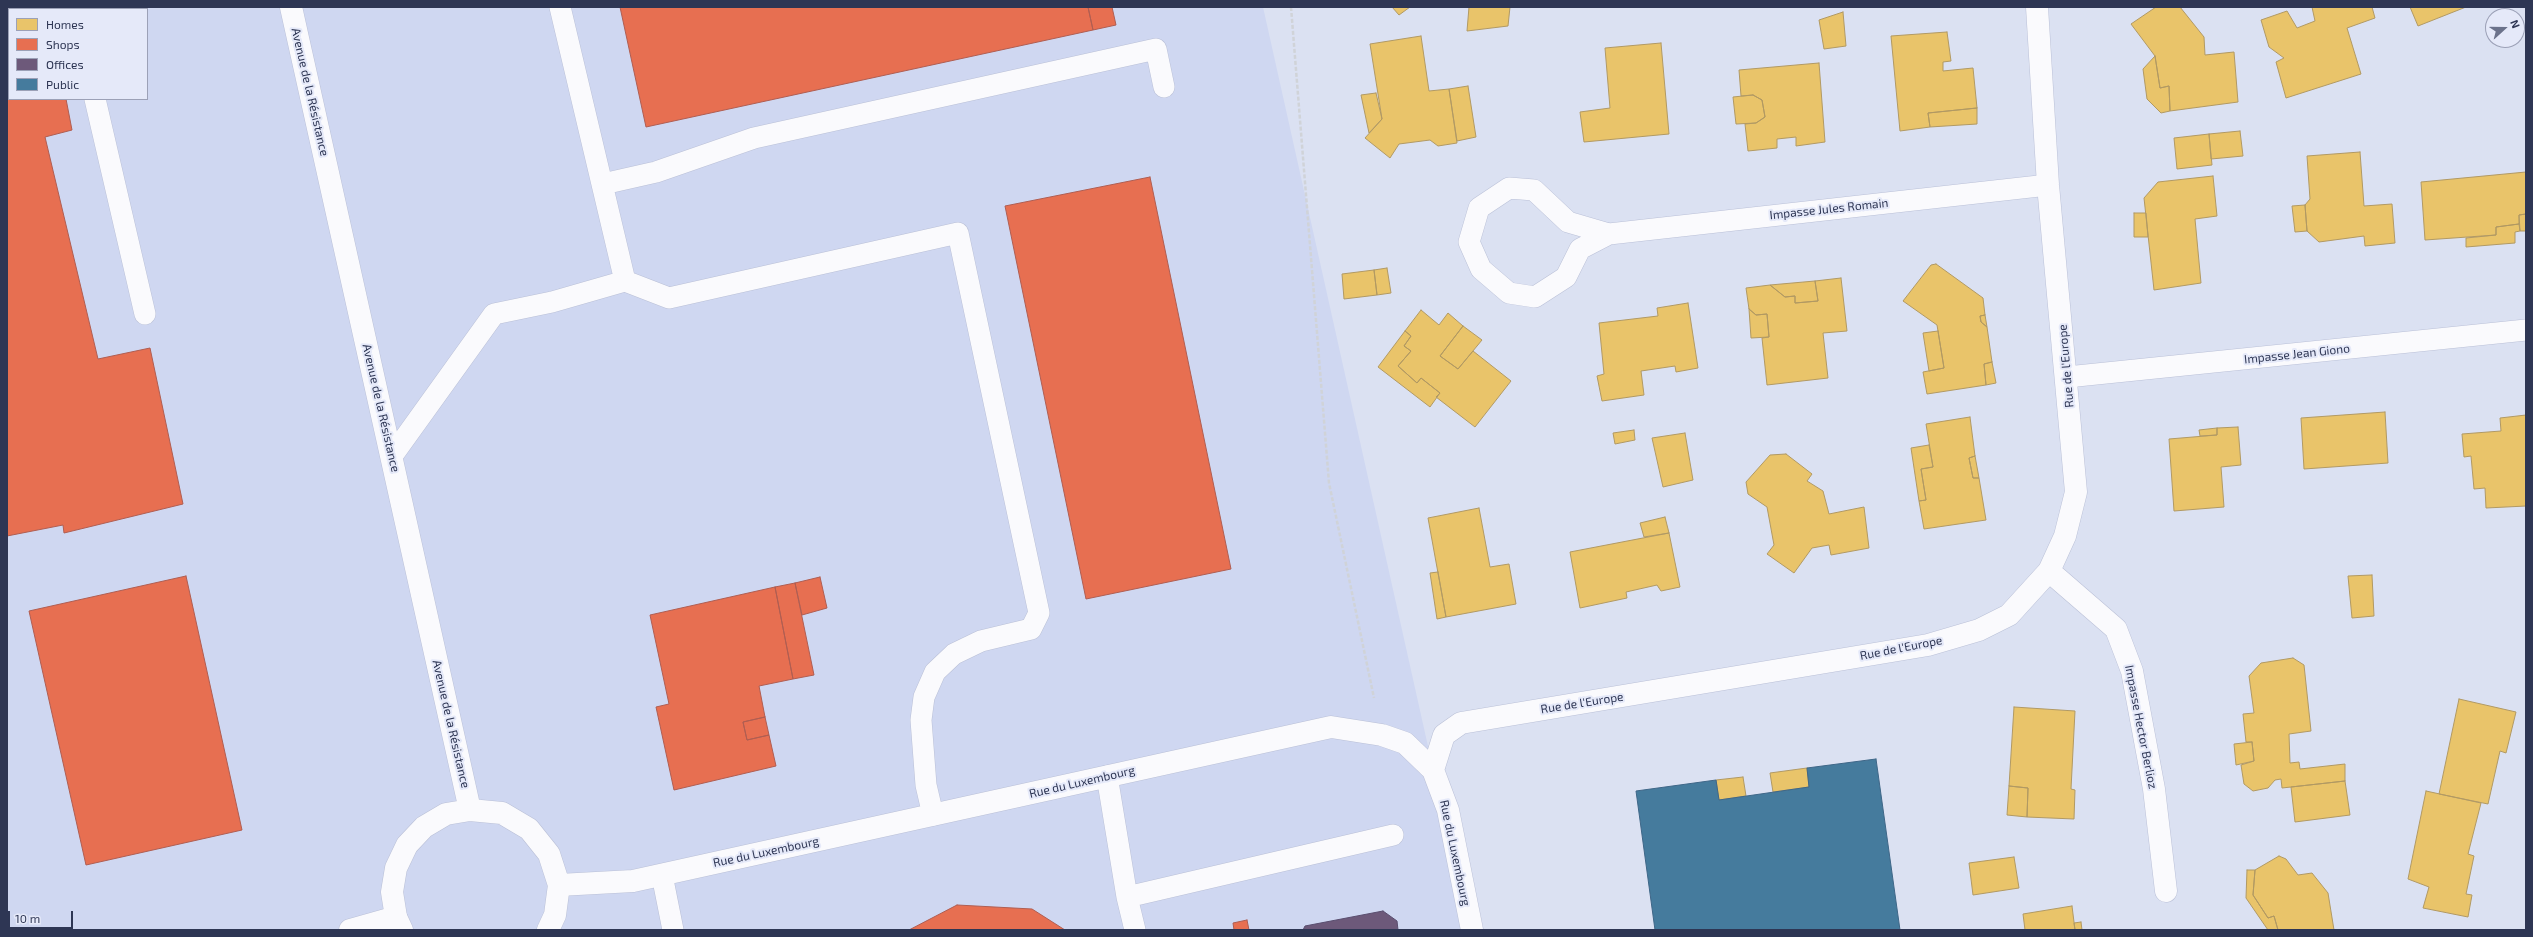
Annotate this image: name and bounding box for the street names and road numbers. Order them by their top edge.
street label: Avenue de la Résistance [288,27,332,157]
street label: Impasse Jules Romain [1769,196,1889,222]
street label: Rue de l'Europe [2055,324,2077,408]
street label: Impasse Jean Giono [2243,341,2351,367]
street label: Avenue de la Résistance [359,343,403,473]
street label: Rue de l'Europe [1859,633,1943,663]
street label: Avenue de la Résistance [429,659,473,789]
street label: Impasse Hector Berlioz [2122,664,2160,790]
street label: Rue de l'Europe [1540,689,1624,717]
street label: Rue du Luxembourg [1028,763,1136,801]
street label: Rue du Luxembourg [1437,799,1473,907]
street label: Rue du Luxembourg [712,834,820,870]

